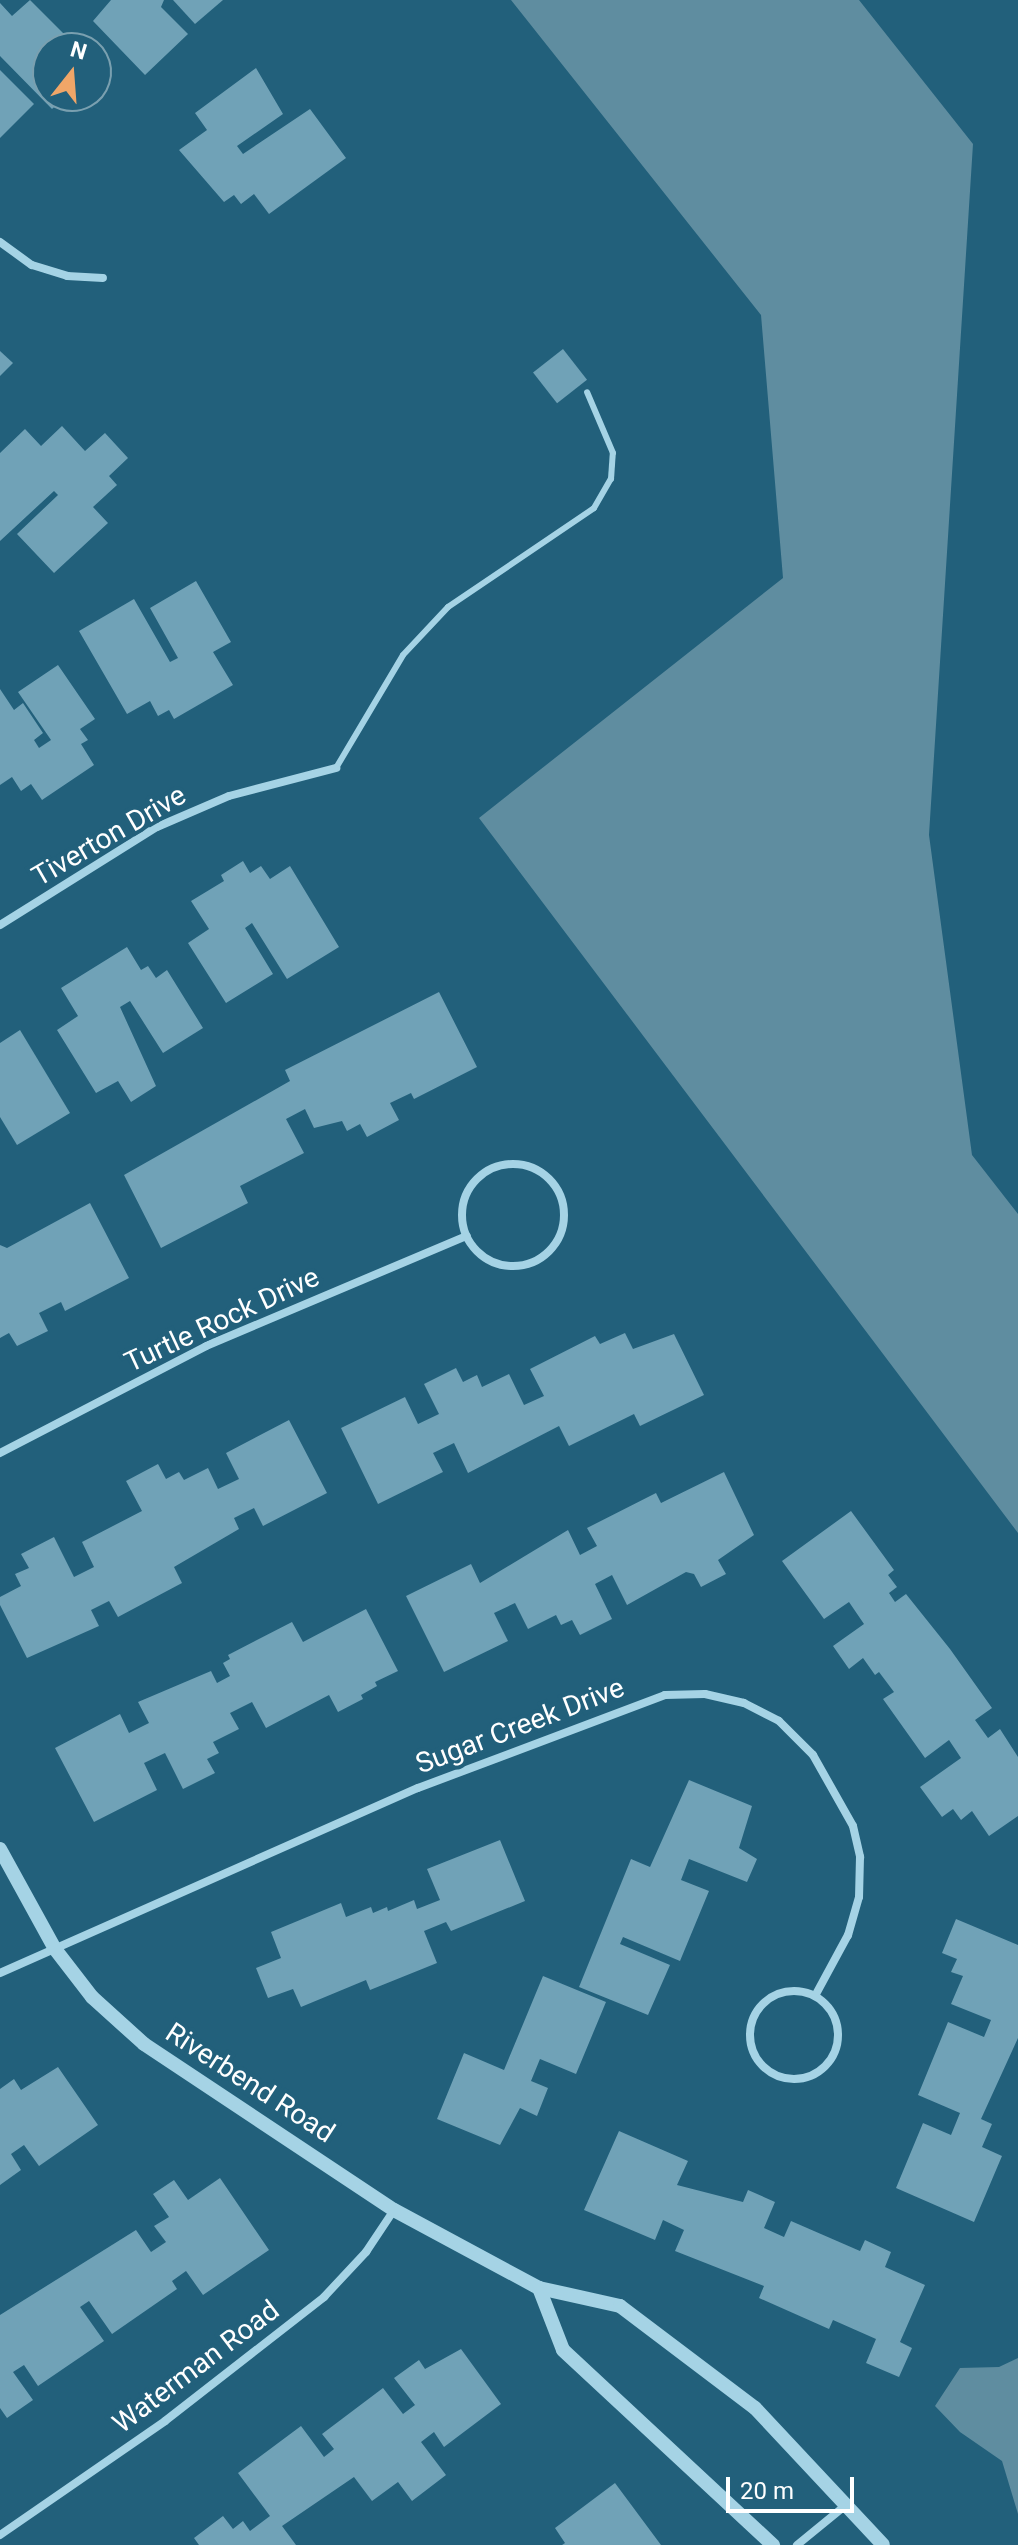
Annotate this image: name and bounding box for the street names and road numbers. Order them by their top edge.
street label: Tiverton Drive [26,778,192,894]
street label: Turtle Rock Drive [119,1260,325,1380]
street label: Sugar Creek Drive [411,1671,629,1781]
street label: Riverbend Road [159,2016,341,2150]
street label: Waterman Road [106,2294,286,2440]

